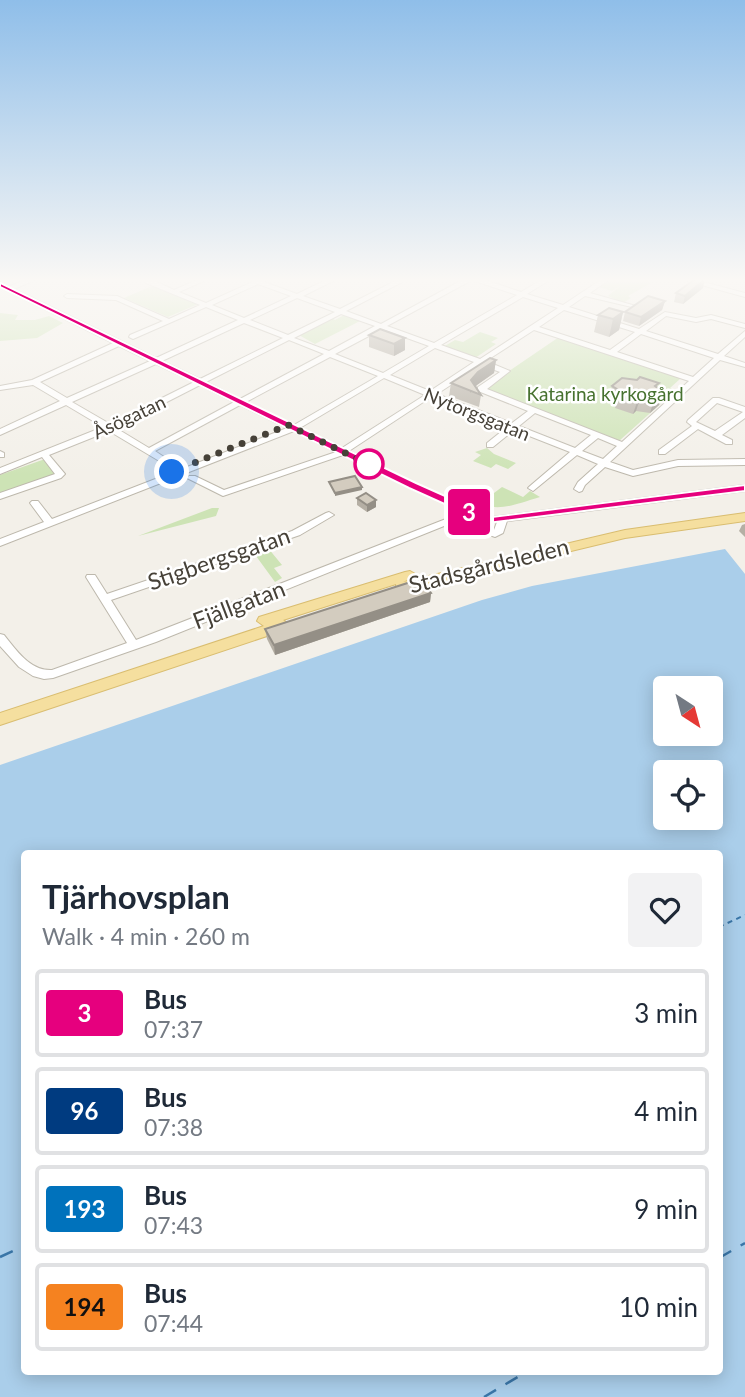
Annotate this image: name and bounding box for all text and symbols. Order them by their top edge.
street label: Nytorgsgatan [421,382,534,445]
park label: Katarina kyrkogård [526,382,684,405]
street label: Åsögatan [89,390,169,443]
unlabelled marker [354,449,384,479]
your location [154,454,189,489]
line badge: 3 [446,489,492,535]
text: 3 [462,497,476,526]
street label: Stigbergsgatan [144,521,294,596]
street label: Stadsgårdsleden [406,532,572,598]
street label: Fjällgatan [189,574,289,634]
north arrow [653,676,723,746]
map controls [653,676,723,830]
button: locate [653,760,723,830]
button: heart [628,873,702,947]
text: Tjärhovsplan [42,876,230,916]
text: Walk · 4 min · 260 m [42,922,250,950]
text: Bus [144,983,187,1015]
text: 3 min [634,997,698,1029]
text: 3 [78,998,91,1027]
text: 07:37 [144,1015,203,1043]
text: Bus [144,1081,187,1113]
text: 4 min [634,1095,698,1127]
text: 96 [71,1096,98,1125]
text: 07:38 [144,1113,203,1141]
text: Bus [144,1179,187,1211]
text: 9 min [634,1193,698,1225]
text: 193 [64,1194,105,1223]
text: 07:43 [144,1211,203,1239]
text: Bus [144,1277,187,1309]
text: 10 min [619,1291,698,1323]
text: 194 [64,1292,105,1321]
text: 07:44 [144,1309,203,1337]

